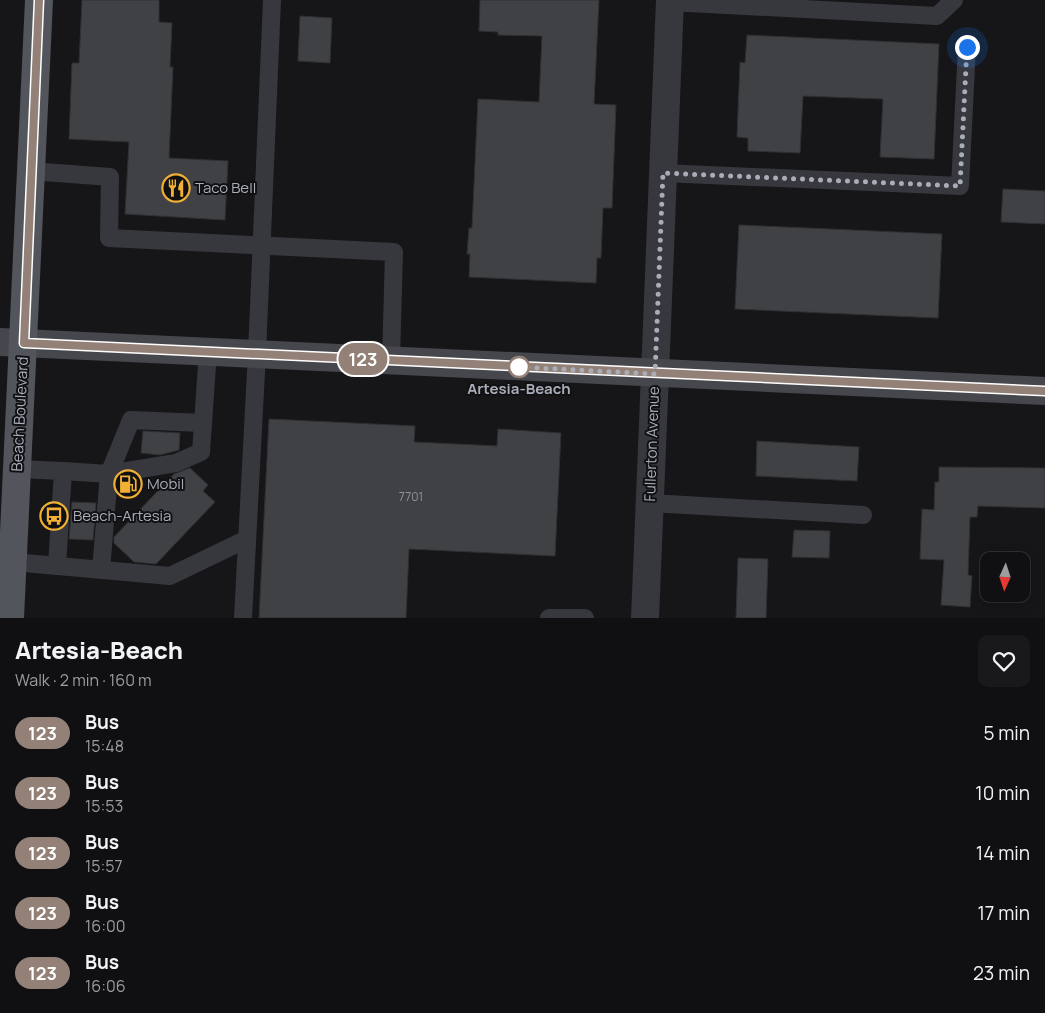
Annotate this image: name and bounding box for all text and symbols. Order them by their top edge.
your location [955,35,980,60]
restaurant icon: Taco Bell [161,173,191,203]
place label: Taco Bell [195,177,256,198]
line badge: 123 [334,343,392,375]
text: 123 [348,347,378,371]
street label: Beach Boulevard [6,356,33,472]
marker: Artesia-Beach [508,356,530,378]
place label: Artesia-Beach [467,378,571,399]
street label: Fullerton Avenue [639,386,664,502]
fuel station icon: Mobil [113,469,143,499]
place label: Mobil [147,473,184,494]
house number: 7701 [399,488,423,505]
bus stop icon: Beach-Artesia [39,501,69,531]
place label: Beach-Artesia [73,505,171,526]
north arrow [980,552,1030,602]
map controls [980,552,1030,602]
text: Artesia-Beach [15,633,183,666]
button: heart [978,635,1030,687]
text: Walk · 2 min · 160 m [15,669,152,691]
text: Bus [85,709,119,735]
text: 5 min [983,720,1030,746]
text: 123 [28,721,57,745]
text: 15:48 [85,735,124,757]
text: Bus [85,769,119,795]
text: 10 min [975,780,1030,806]
text: 123 [28,781,57,805]
text: 15:53 [85,795,123,817]
text: Bus [85,829,119,855]
text: 14 min [976,840,1030,866]
text: 123 [28,841,57,865]
text: 15:57 [85,855,123,877]
text: Bus [85,889,119,915]
text: 17 min [977,900,1030,926]
text: 123 [28,901,57,925]
text: 16:00 [85,915,125,937]
text: Bus [85,949,119,975]
text: 23 min [973,960,1030,986]
text: 123 [28,961,57,985]
text: 16:06 [85,975,126,997]

